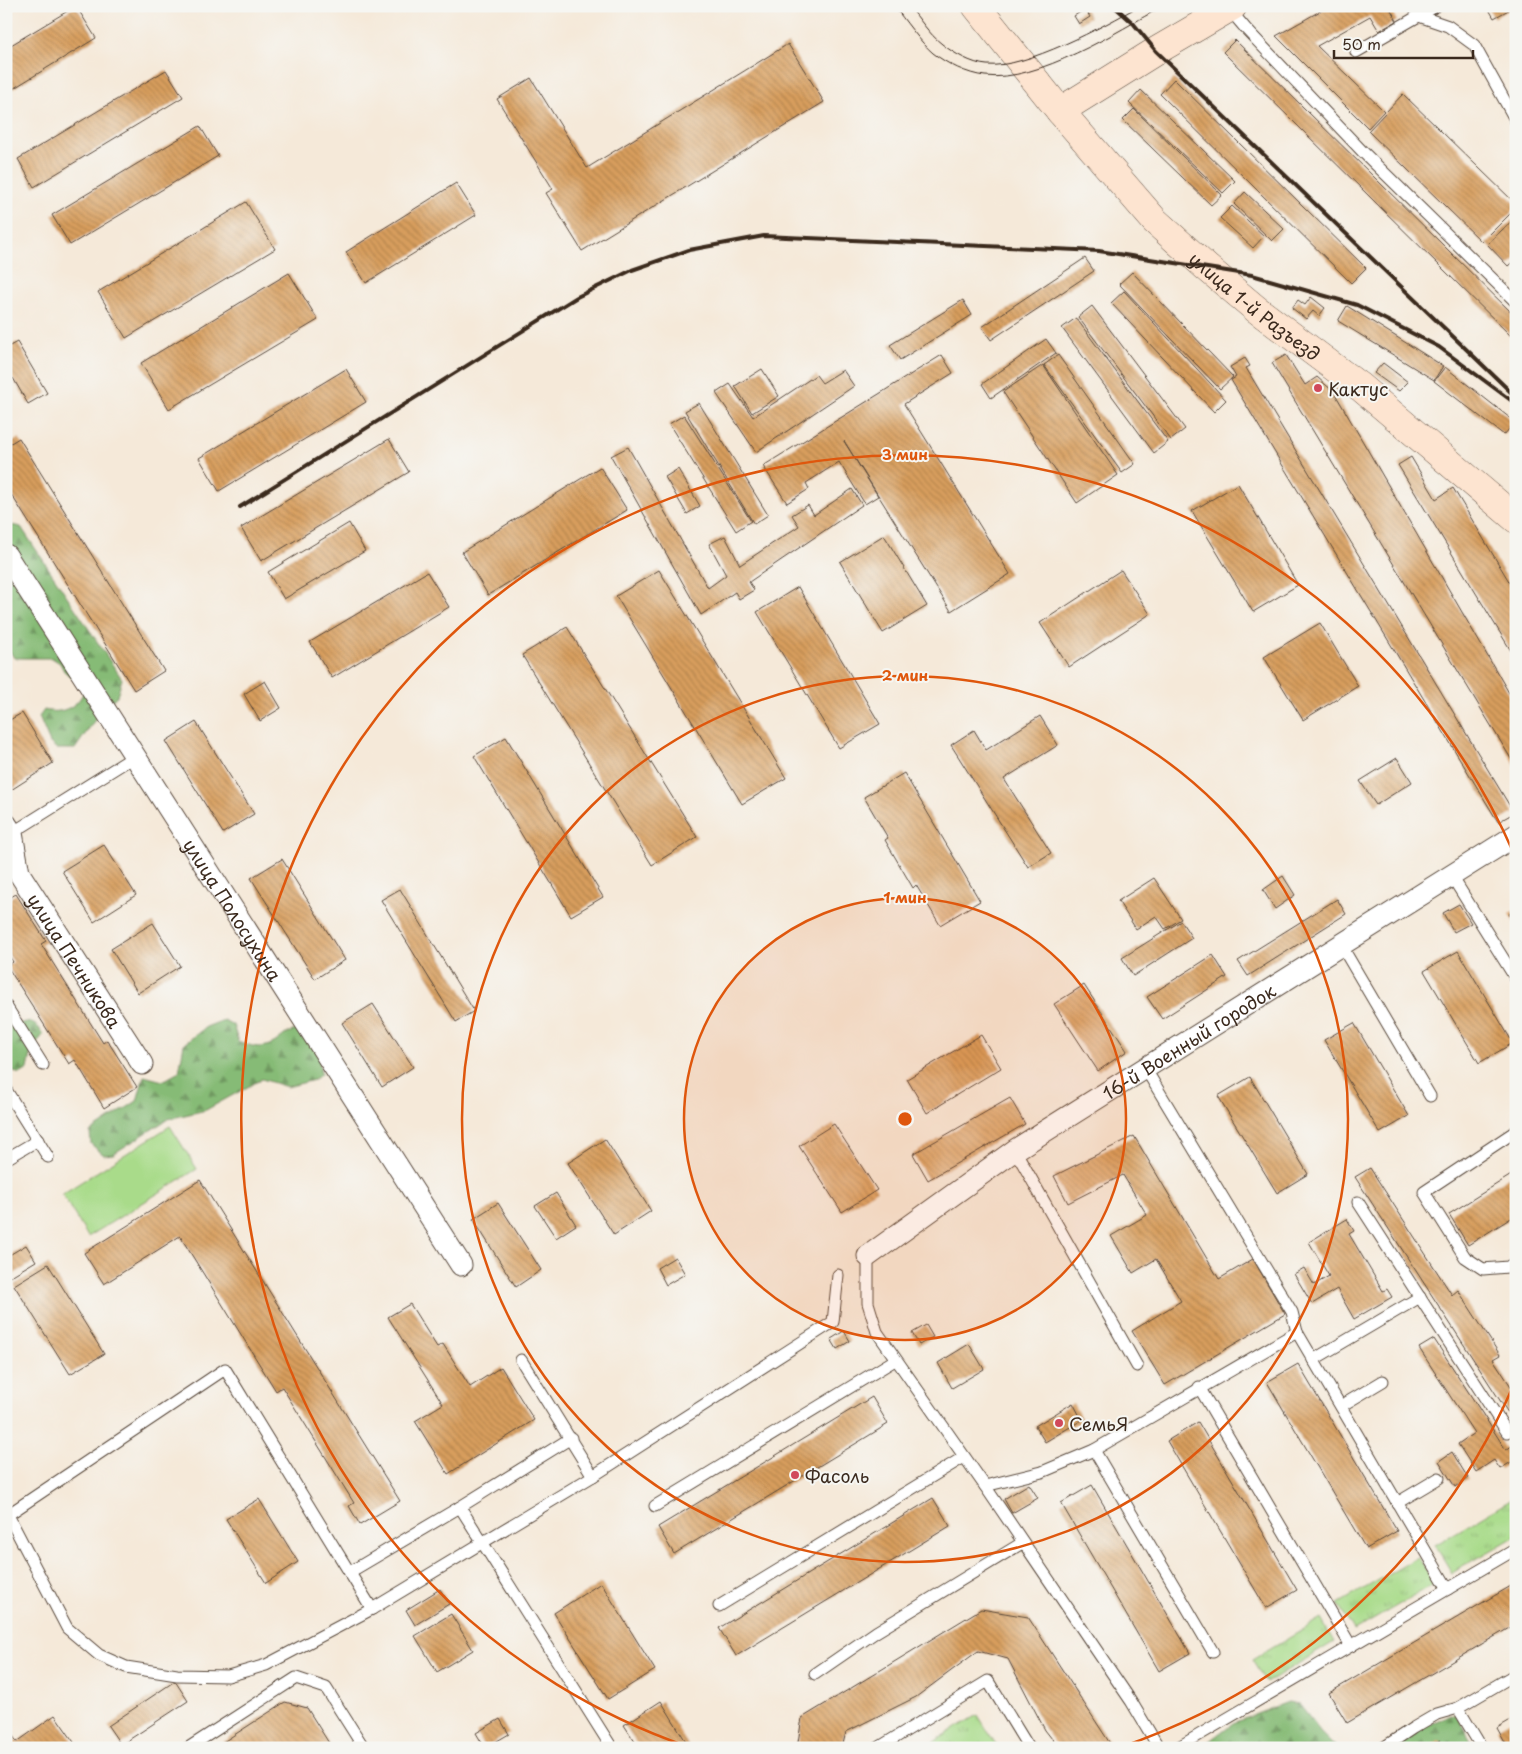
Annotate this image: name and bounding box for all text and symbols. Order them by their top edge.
scale bar [1334,28,1473,60]
text: 50 m [1342,32,1381,55]
street label: улица 1-й Разъезд [1183,245,1326,366]
place label: Кактус [1328,375,1388,402]
marker: Кактус [1312,382,1324,394]
text: 3 мин [882,442,928,465]
text: 2 мин [882,663,929,686]
street label: улица Полосухина [177,833,289,987]
text: 1 мин [883,885,927,908]
street label: улица Печникова [22,887,129,1033]
street label: 16-й Военный городок [1096,976,1280,1106]
centre of rings [896,1110,914,1128]
place label: СемьЯ [1069,1410,1128,1437]
marker: СемьЯ [1053,1417,1065,1429]
place label: Фасоль [805,1462,869,1489]
marker: Фасоль [789,1469,801,1481]

